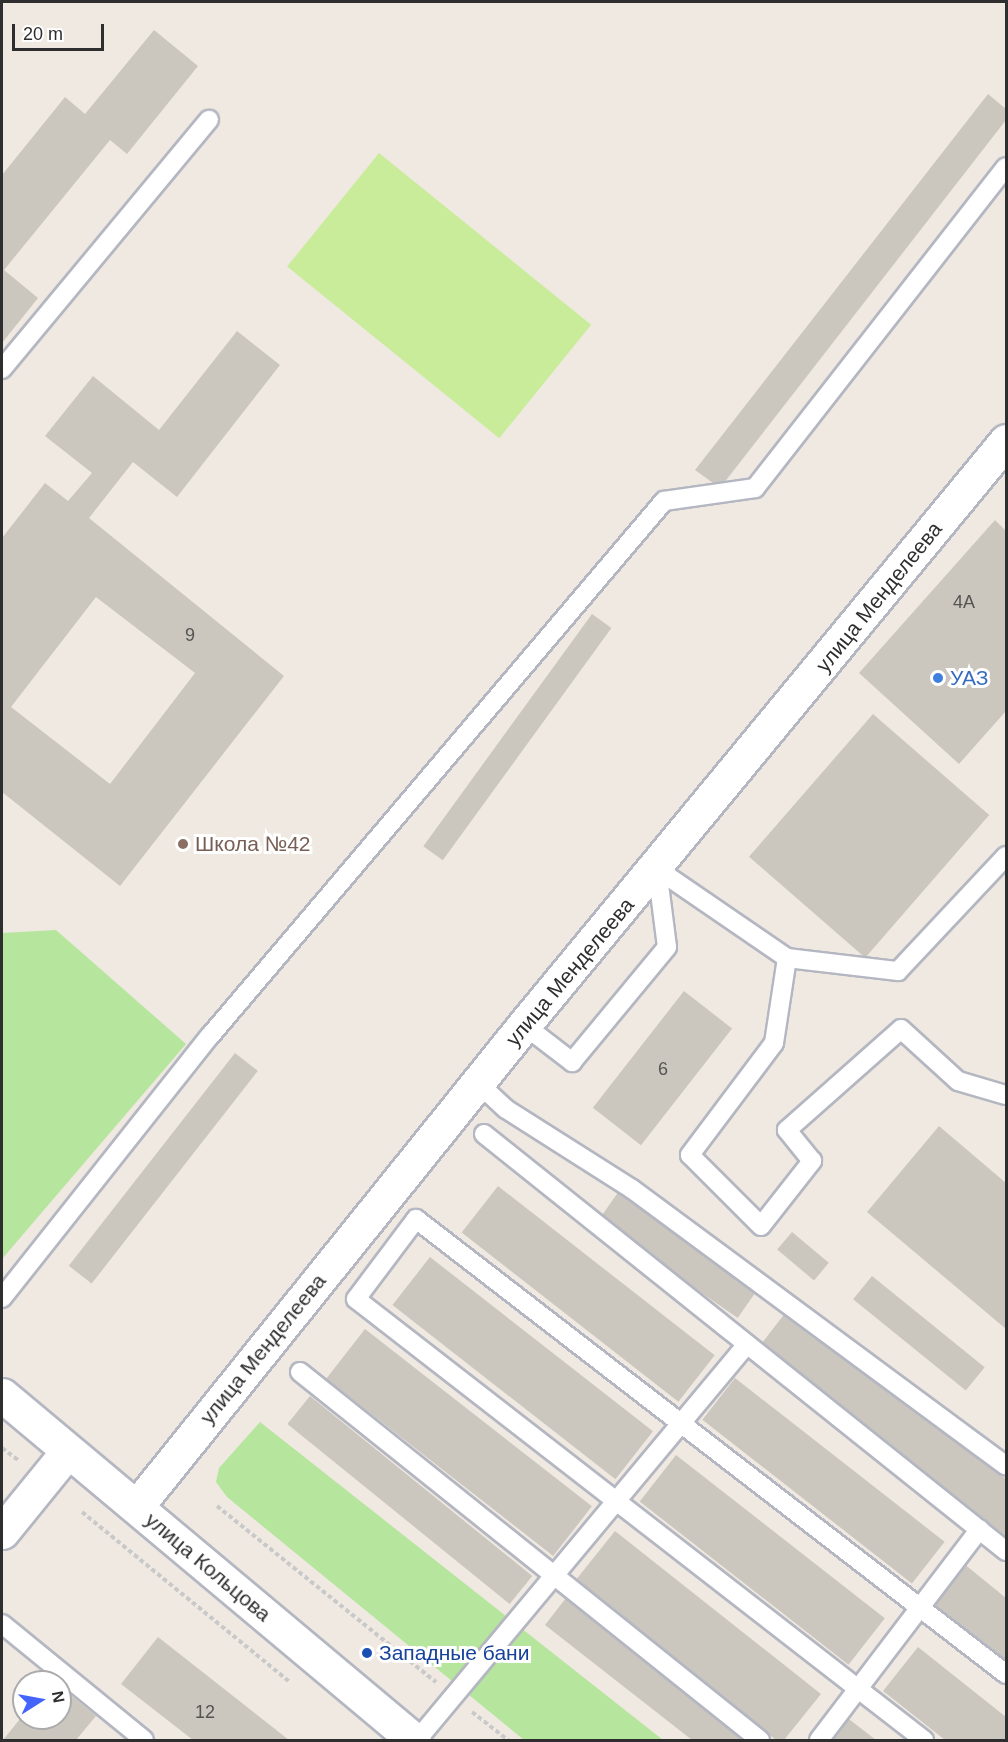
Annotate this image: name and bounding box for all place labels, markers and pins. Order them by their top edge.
place label: УАЗ [950,665,988,691]
marker: УАЗ [931,671,945,685]
place label: Школа №42 [195,831,311,857]
marker: Школа №42 [176,837,190,851]
place label: Западные бани [379,1640,529,1666]
marker: Западные бани [360,1646,374,1660]

